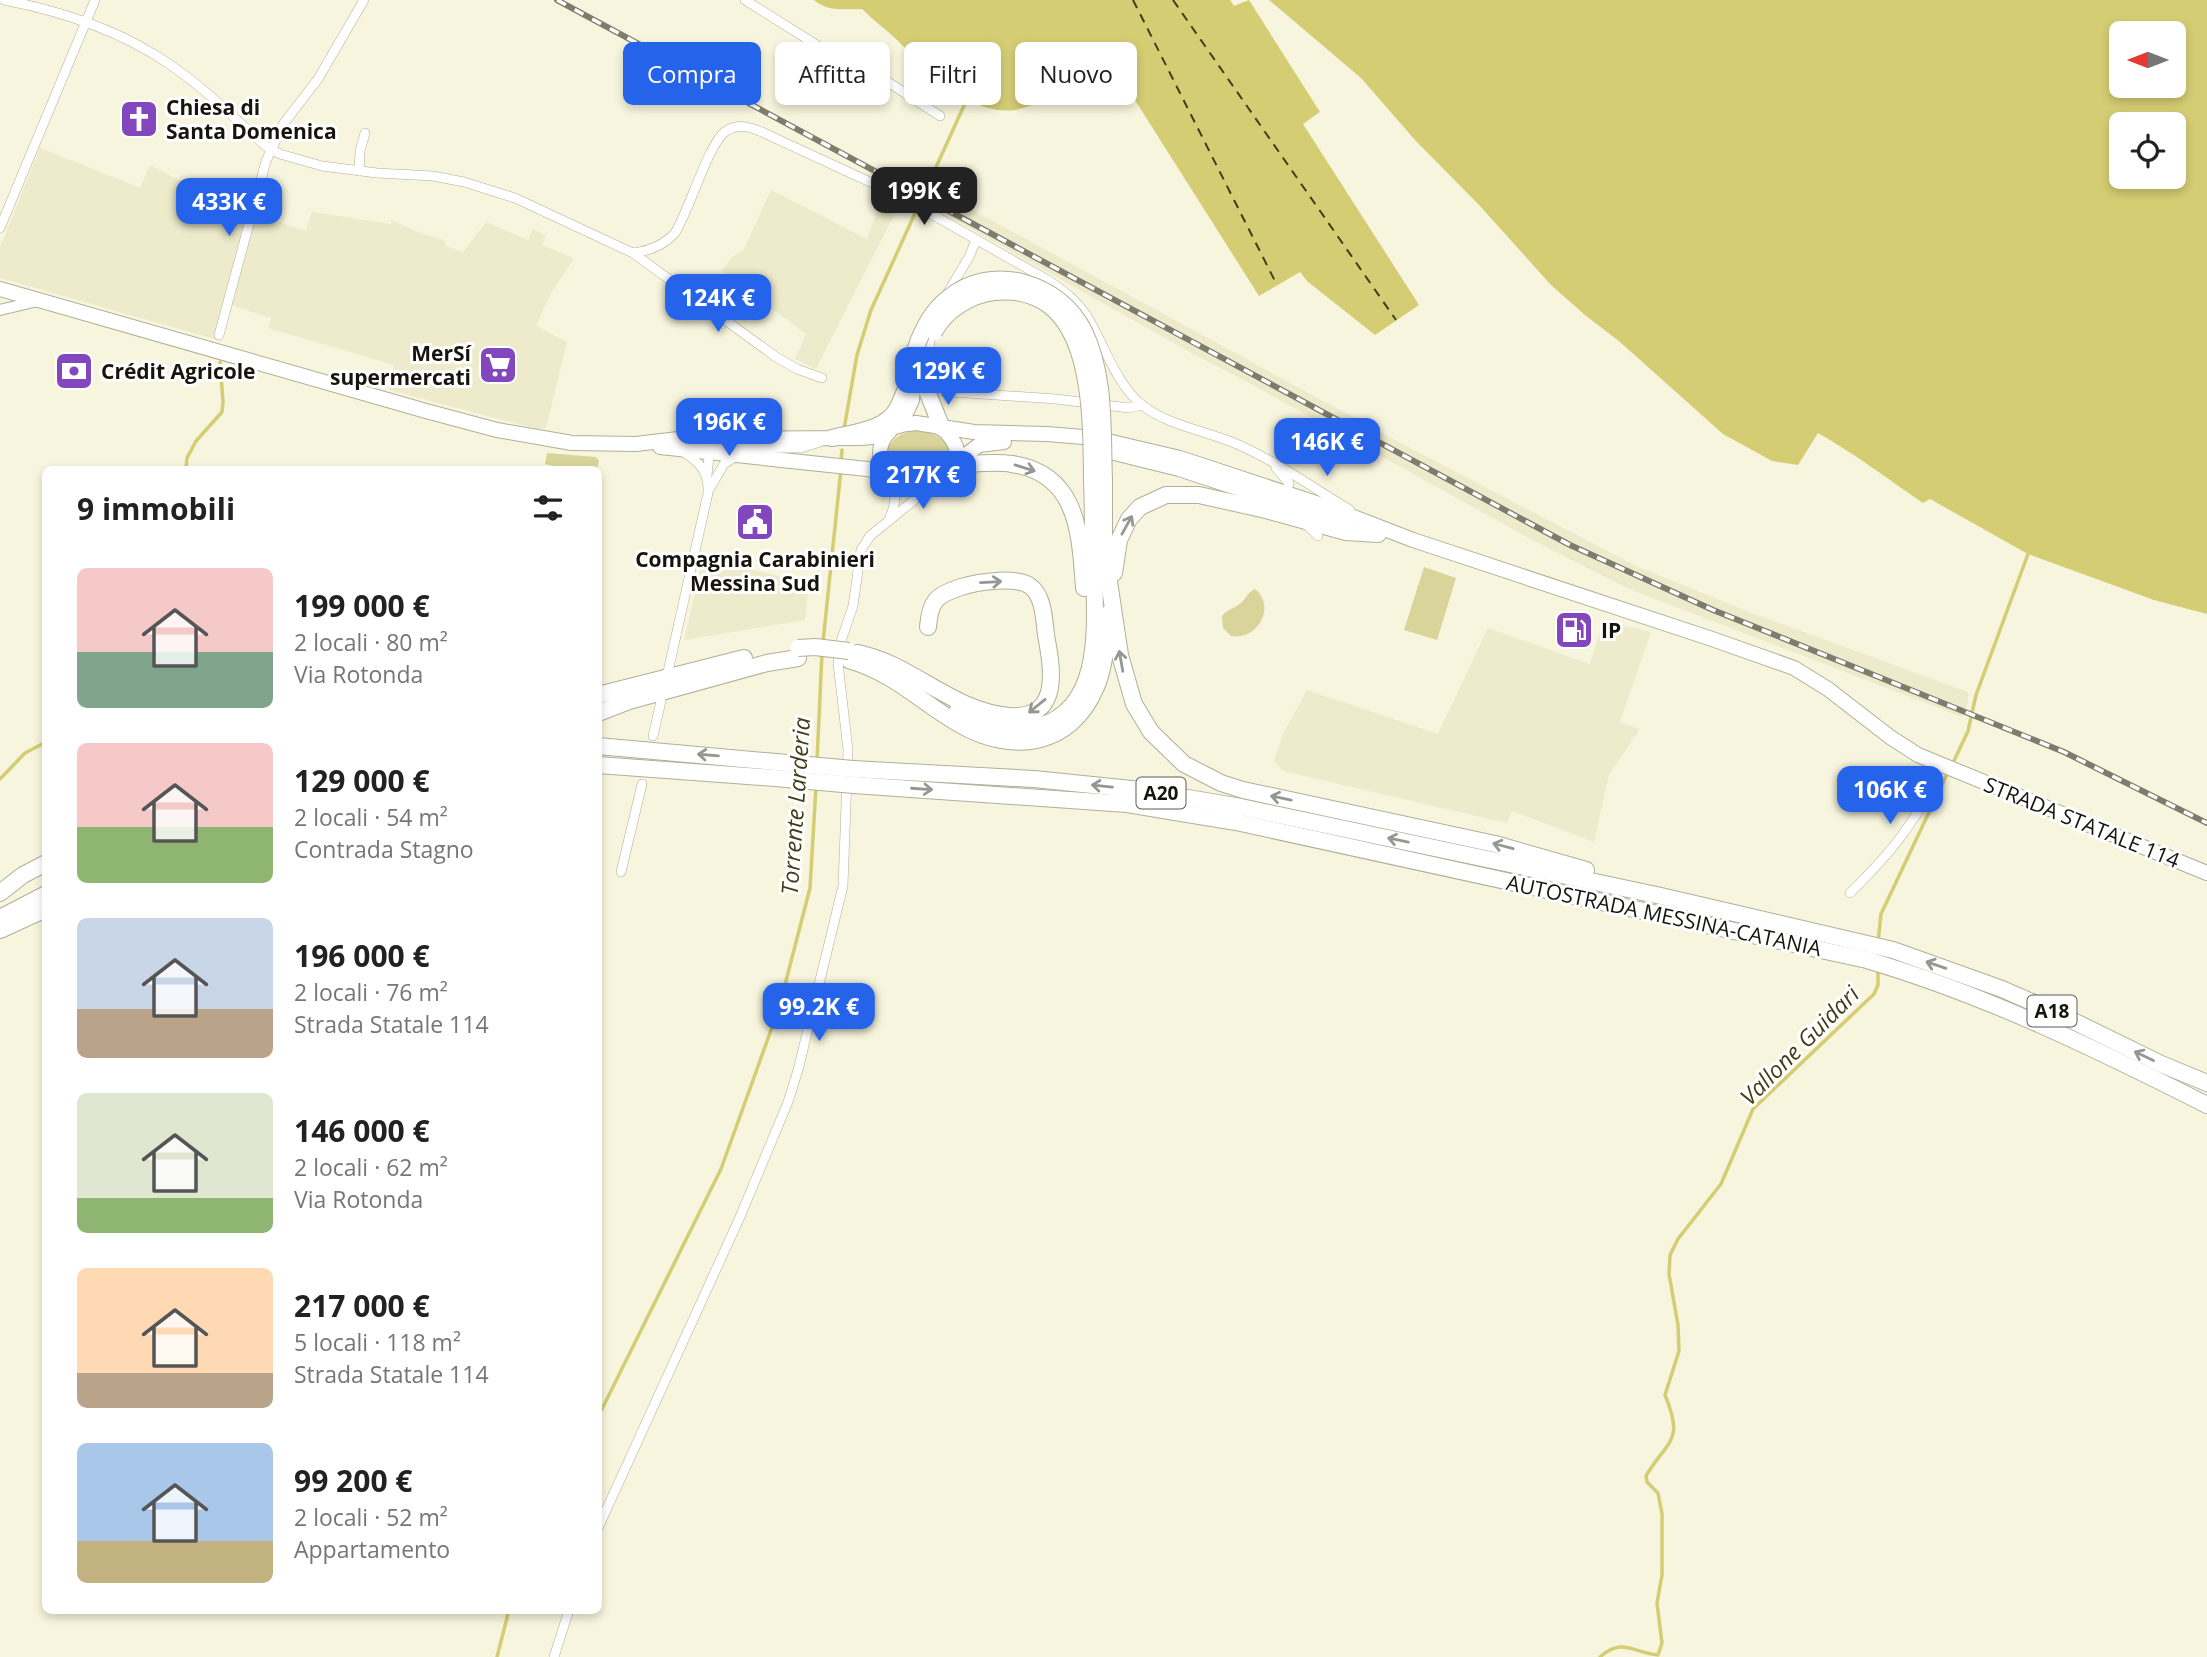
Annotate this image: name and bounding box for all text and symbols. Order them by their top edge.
north arrow [2109,21,2186,98]
map controls [2109,21,2186,189]
chip: Compra [623,42,761,105]
chip: Affitta [775,42,890,105]
chip: Filtri [904,42,1001,105]
chip: Nuovo [1015,42,1137,105]
place label: Chiesa di Santa Domenica [166,93,337,145]
church icon: Chiesa di Santa Domenica [118,98,160,140]
button: locate [2109,112,2186,189]
pin: 199K € [867,168,981,227]
text: 199K € [887,174,961,206]
pin: 433K € [172,178,286,238]
text: 433K € [192,185,266,217]
pin: 124K € [661,274,775,334]
text: 124K € [681,281,755,313]
place label: MerSí supermercati [330,339,473,391]
supermarket icon: MerSí supermercati [477,344,519,386]
pin: 129K € [891,348,1005,407]
bank icon: Crédit Agricole [53,350,95,392]
text: 129K € [911,354,985,386]
place label: Crédit Agricole [101,357,256,385]
pin: 196K € [672,398,786,458]
text: 196K € [692,405,766,437]
pin: 146K € [1270,419,1384,478]
text: 146K € [1290,425,1364,457]
pin: 217K € [866,452,980,511]
text: 217K € [886,458,960,490]
one-way arrow [1014,462,1036,475]
text: 9 immobili [77,488,235,529]
icon: filters [529,489,567,527]
public building icon: Compagnia Carabinieri Messina Sud [734,501,776,543]
one-way arrow [1120,515,1134,535]
place label: Compagnia Carabinieri Messina Sud [635,545,875,597]
one-way arrow [979,575,1001,588]
text: 199 000 € [294,585,430,626]
icon: home [133,596,217,680]
fuel station icon: IP [1553,609,1595,651]
place label: IP [1601,616,1621,644]
text: 2 locali · 80 m² [294,626,448,658]
one-way arrow [1114,650,1127,673]
text: Via Rotonda [294,658,423,690]
one-way arrow [1028,699,1046,714]
water label: Torrente Larderia [773,716,817,896]
one-way arrow [697,749,720,762]
text: 129 000 € [294,760,430,801]
pin: 106K € [1833,766,1947,826]
street label: STRADA STATALE 114 [1980,770,2184,874]
icon: home [133,771,217,855]
text: 106K € [1853,773,1927,805]
road number: A20 [1136,778,1186,808]
one-way arrow [1091,779,1114,792]
one-way arrow [910,783,933,796]
one-way arrow [1270,790,1293,804]
text: 2 locali · 54 m² [294,801,448,833]
one-way arrow [1387,832,1410,846]
text: Contrada Stagno [294,833,474,865]
one-way arrow [1492,839,1515,852]
street label: AUTOSTRADA MESSINA-CATANIA [1504,868,1825,962]
text: 196 000 € [294,935,430,976]
icon: home [133,946,217,1030]
one-way arrow [1926,958,1948,970]
text: 2 locali · 76 m² [294,976,448,1008]
water label: Vallone Guidari [1732,977,1867,1112]
pin: 99.2K € [754,984,884,1043]
text: 99.2K € [779,990,859,1022]
road number: A18 [2028,995,2076,1026]
text: Strada Statale 114 [294,1008,489,1040]
one-way arrow [2134,1049,2155,1063]
text: 146 000 € [294,1110,430,1151]
icon: home [133,1121,217,1205]
text: 2 locali · 62 m² [294,1151,448,1183]
text: Via Rotonda [294,1183,423,1215]
text: 217 000 € [294,1285,430,1326]
icon: home [133,1296,217,1380]
text: 5 locali · 118 m² [294,1326,461,1358]
text: Strada Statale 114 [294,1358,489,1390]
text: 99 200 € [294,1460,413,1501]
icon: home [133,1471,217,1555]
text: 2 locali · 52 m² [294,1501,448,1533]
text: Appartamento [294,1533,450,1565]

